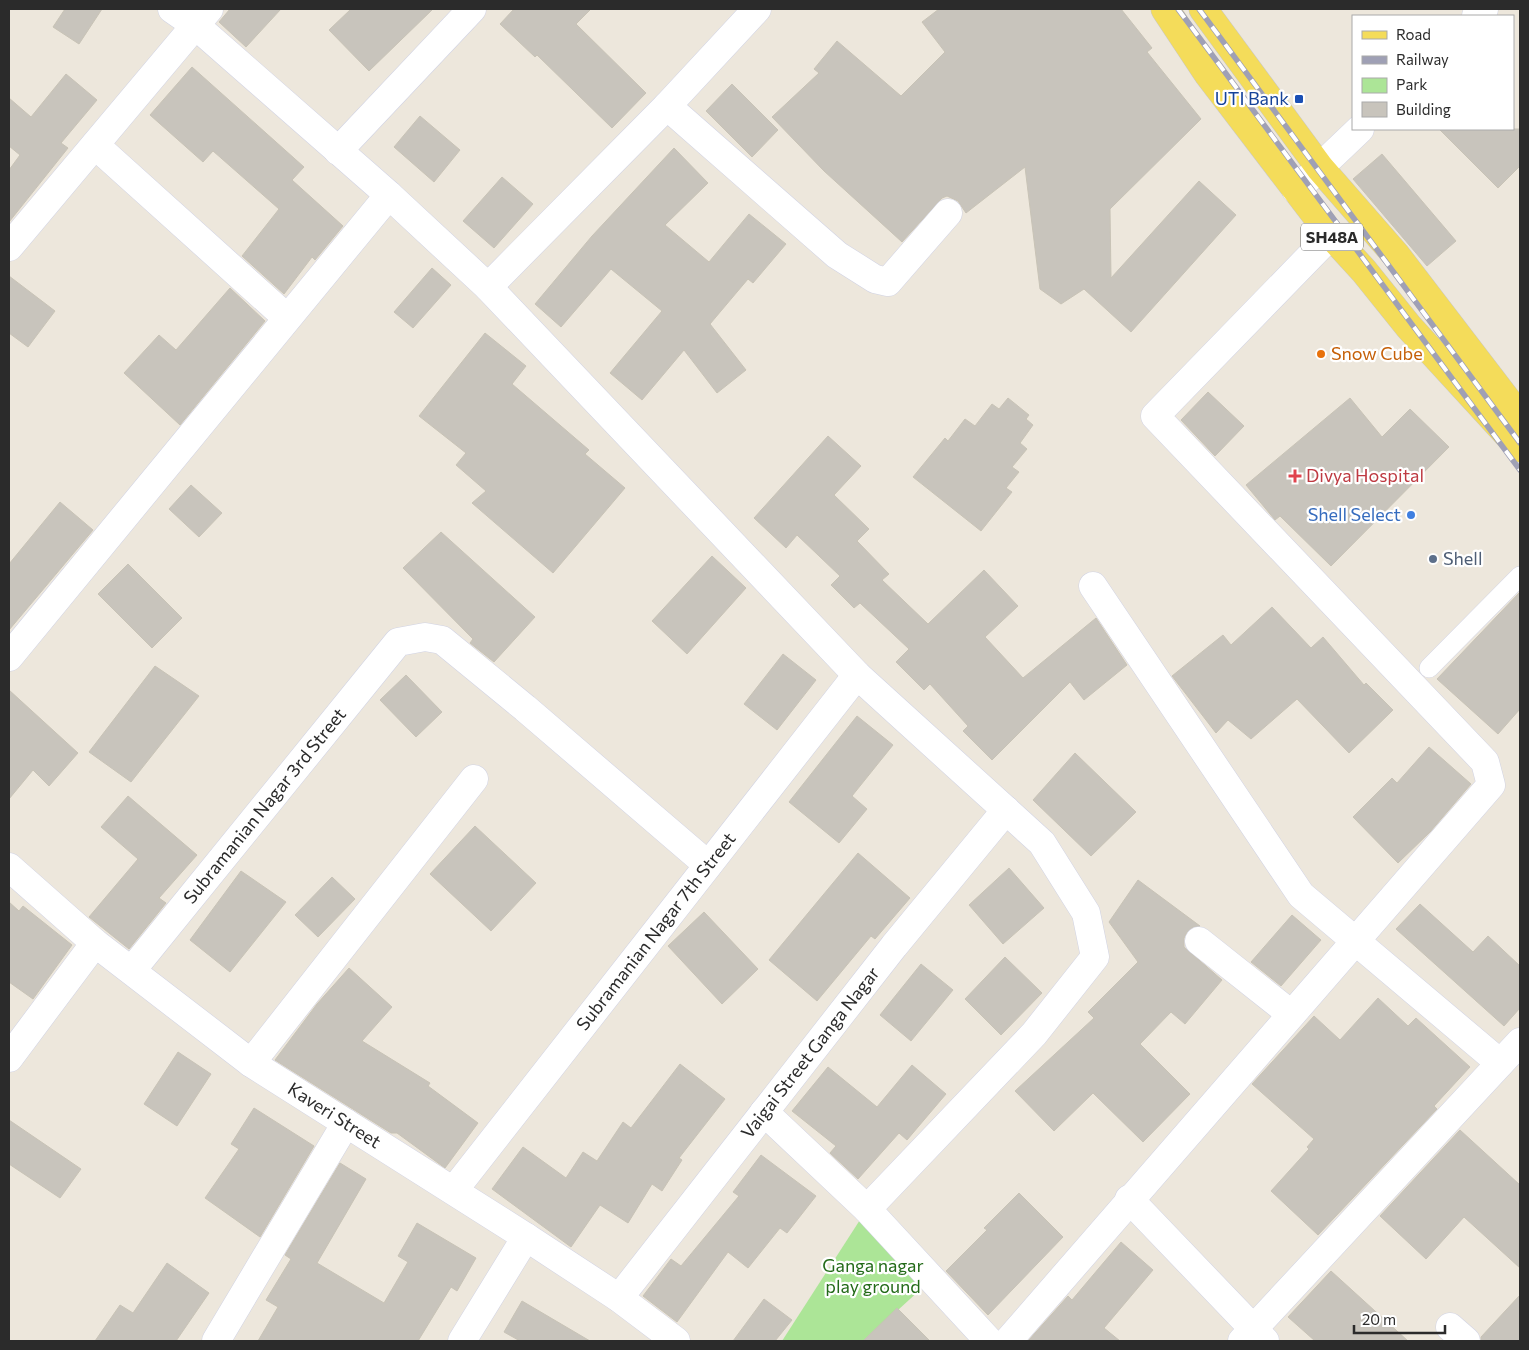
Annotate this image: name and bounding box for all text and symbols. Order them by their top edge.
legend [1352,15,1514,130]
text: Road [1396,25,1431,43]
text: Railway [1396,50,1449,68]
text: Park [1396,75,1427,93]
place label: UTI Bank [1215,87,1289,109]
marker: UTI Bank [1293,93,1305,105]
text: Building [1396,100,1451,118]
road number: SH48A [1301,223,1363,250]
place label: Snow Cube [1331,342,1423,364]
marker: Snow Cube [1315,348,1327,360]
place label: Divya Hospital [1306,464,1424,486]
marker: Divya Hospital [1288,469,1302,483]
place label: Shell Select [1308,503,1401,525]
marker: Shell Select [1405,509,1417,521]
place label: Shell [1443,547,1483,569]
marker: Shell [1427,553,1439,565]
street label: Subramanian Nagar 3rd Street [178,703,350,908]
street label: Subramanian Nagar 7th Street [571,828,740,1034]
street label: Vaigai Street Ganga Nagar [736,962,884,1143]
street label: Kaveri Street [284,1077,385,1152]
park label: Ganga nagar play ground [822,1254,924,1297]
scale bar [1354,1302,1445,1334]
text: 20 m [1362,1310,1396,1328]

